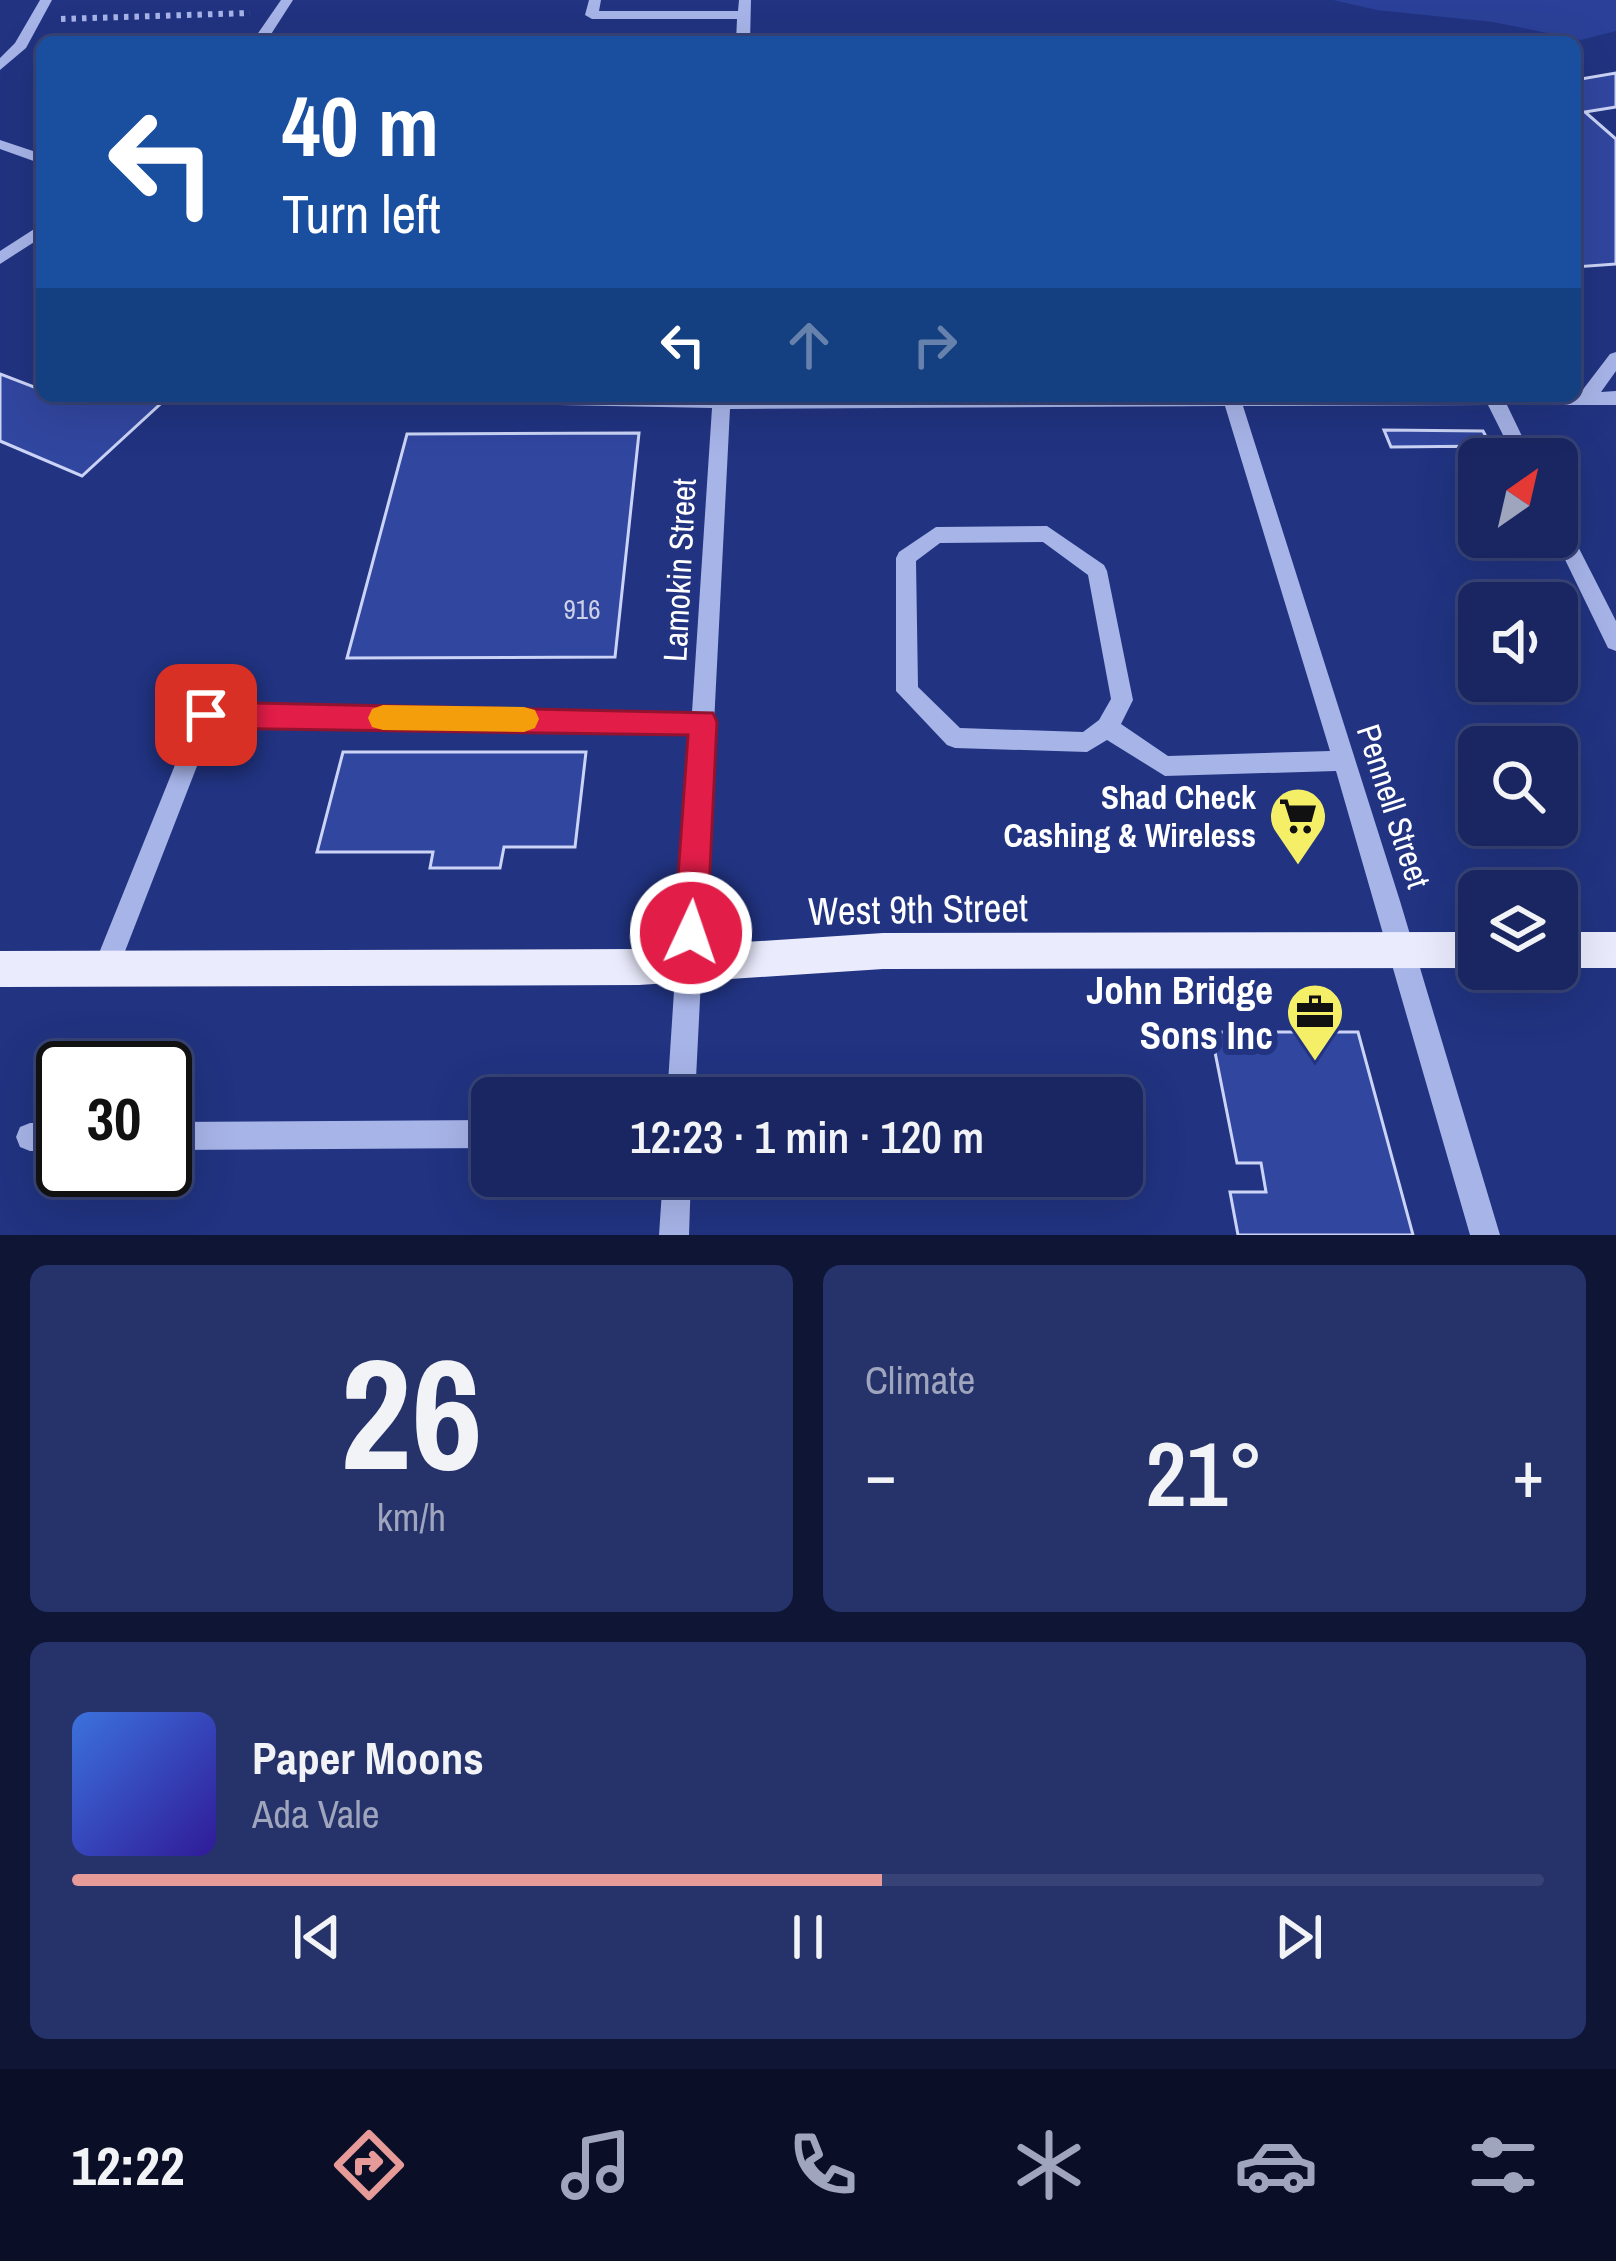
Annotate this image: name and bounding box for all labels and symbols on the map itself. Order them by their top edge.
north arrow [1458,438,1578,558]
street label: Lamokin Street [652,477,706,663]
house number: 916 [564,591,600,627]
pin [155,664,257,766]
street label: Pennell Street [1347,718,1441,894]
place label: Shad Check Cashing & Wireless [1004,775,1257,857]
supermarket icon: Shad Check Cashing & Wireless [1267,785,1329,867]
position arrow [628,870,754,996]
street label: West 9th Street [808,881,1028,937]
place label: John Bridge Sons Inc [1086,964,1273,1061]
office icon: John Bridge Sons Inc [1284,981,1346,1063]
speed limit sign: 30 [36,1041,192,1197]

